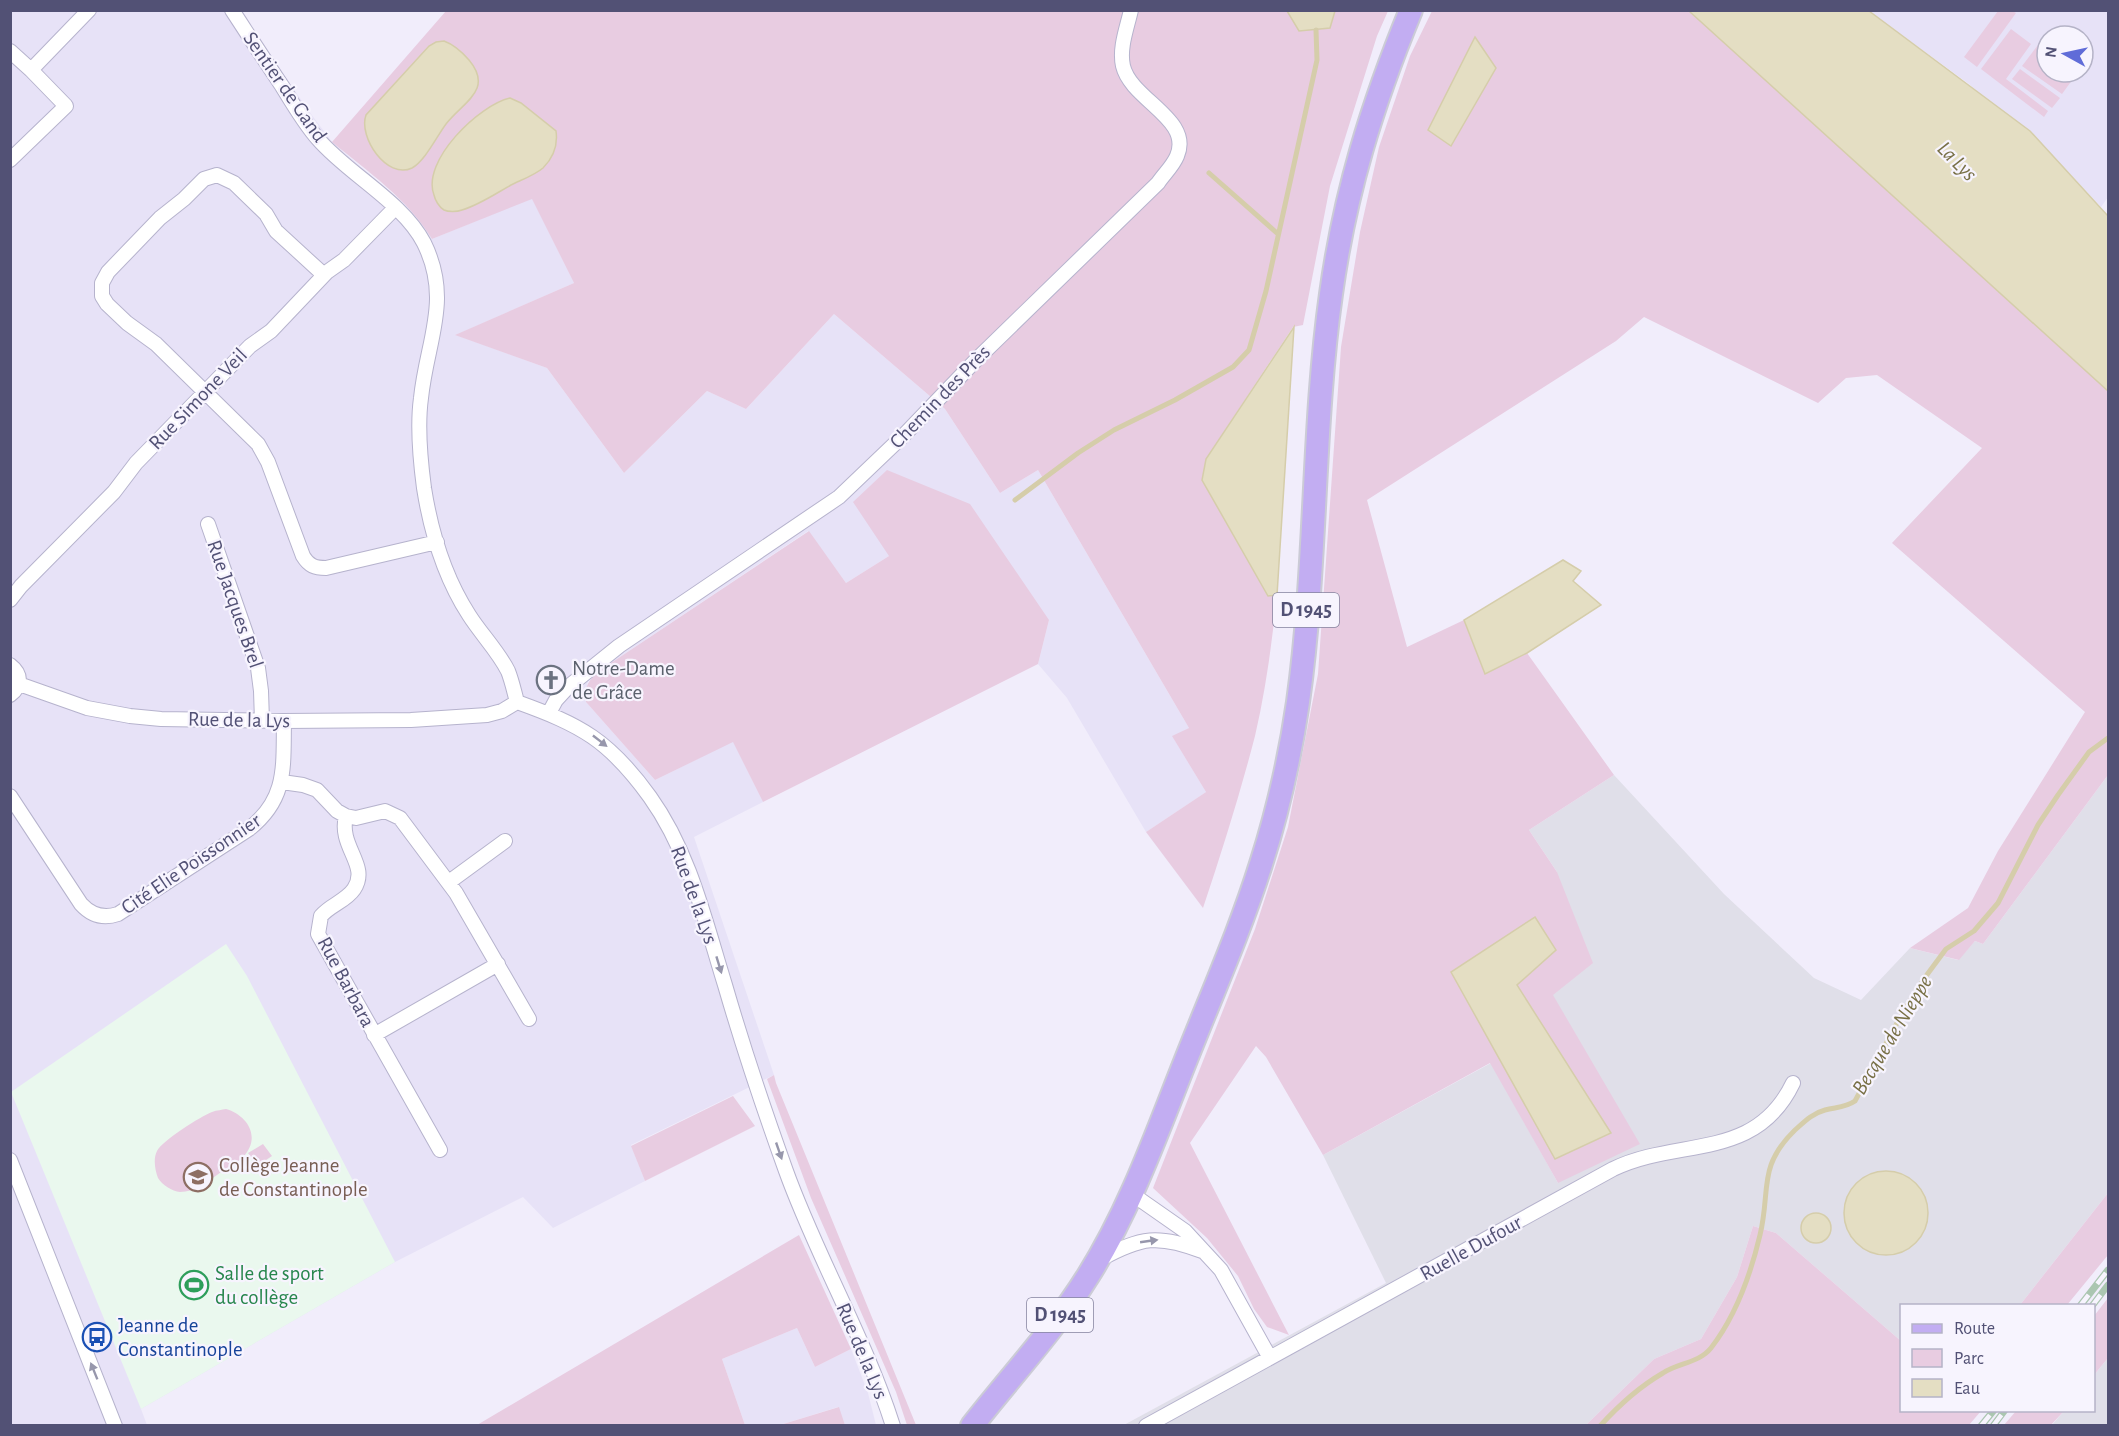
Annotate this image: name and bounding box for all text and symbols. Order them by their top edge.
north arrow [2035,24,2095,84]
street label: Sentier de Gand [239,28,331,146]
text: N [2042,45,2060,59]
water label: La Lys [1933,137,1981,185]
street label: Chemin des Près [886,341,994,453]
street label: Rue Simone Veil [145,344,251,454]
street label: Rue Jacques Brel [203,537,267,671]
road number: D 1945 [1273,593,1339,627]
place label: Notre-Dame de Grâce [572,658,675,703]
church icon: Notre-Dame de Grâce [535,664,567,696]
street label: Rue de la Lys [188,709,290,731]
one-way arrow [592,735,607,747]
street label: Cité Elie Poissonnier [117,810,265,918]
street label: Rue de la Lys [667,843,721,947]
street label: Rue Barbara [313,933,379,1031]
one-way arrow [715,956,724,974]
water label: Becque de Nieppe [1848,972,1937,1099]
one-way arrow [775,1142,784,1160]
place label: Collège Jeanne de Constantinople [219,1155,368,1200]
school or university icon: Collège Jeanne de Constantinople [182,1161,214,1193]
street label: Ruelle Dufour [1417,1211,1526,1285]
one-way arrow [1140,1236,1159,1245]
place label: Salle de sport du collège [215,1263,324,1308]
sports icon: Salle de sport du collège [178,1269,210,1301]
road number: D 1945 [1027,1298,1093,1332]
street label: Rue de la Lys [832,1300,892,1402]
legend [1900,1304,2095,1412]
place label: Jeanne de Constantinople [118,1315,243,1360]
text: Route [1954,1320,1995,1338]
bus stop icon: Jeanne de Constantinople [81,1321,113,1353]
text: Parc [1954,1350,1984,1368]
one-way arrow [89,1362,98,1380]
text: Eau [1954,1380,1980,1398]

